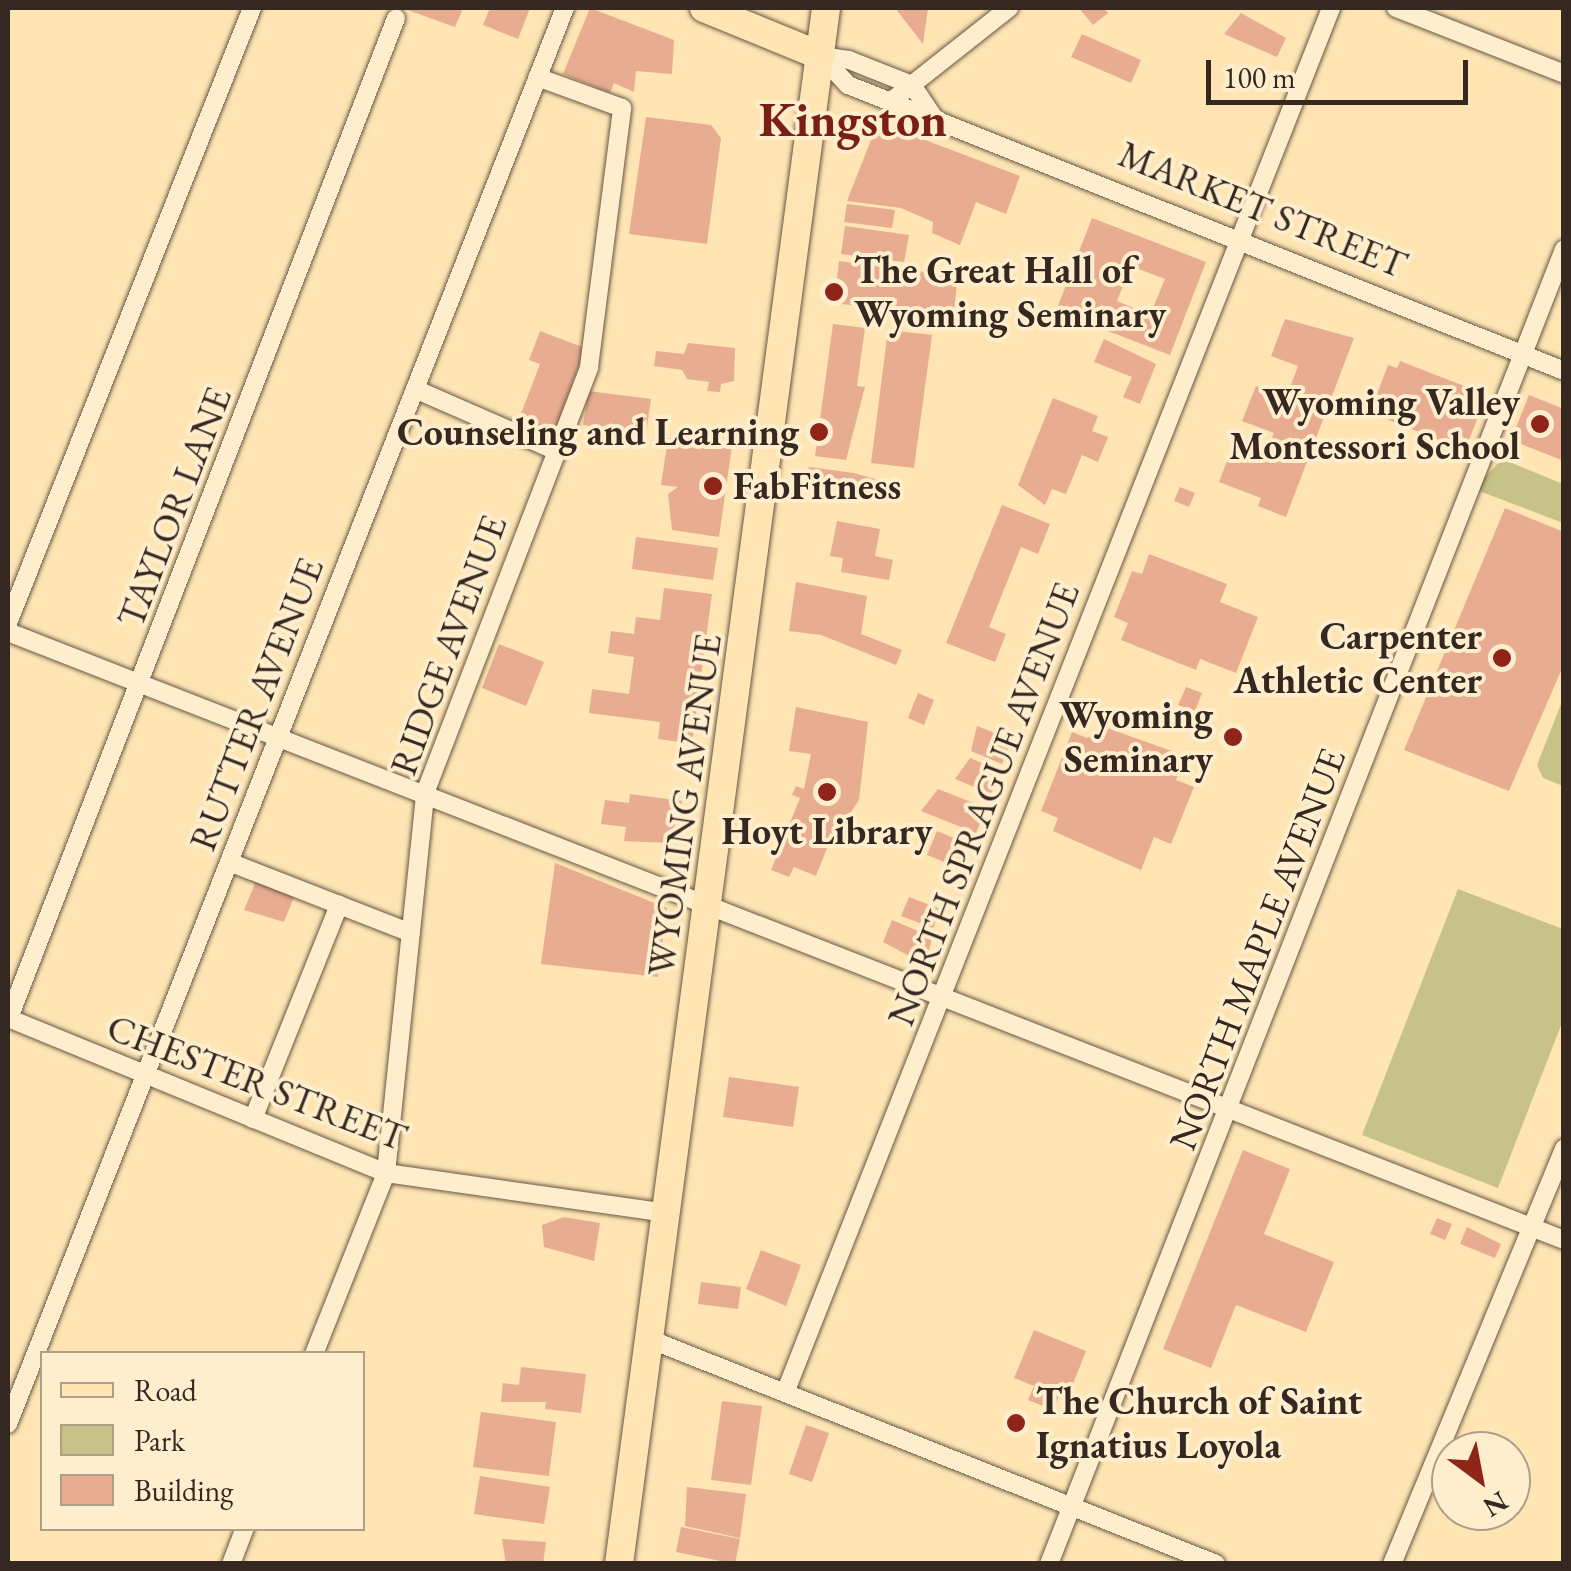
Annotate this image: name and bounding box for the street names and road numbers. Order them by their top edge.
street label: MARKET STREET [1112,130,1414,288]
street label: TAYLOR LANE [107,380,241,634]
street label: RIDGE AVENUE [380,509,516,781]
street label: RUTTER AVENUE [179,551,333,857]
street label: NORTH SPRAGUE AVENUE [877,576,1089,1032]
street label: WYOMING AVENUE [637,631,731,979]
street label: NORTH MAPLE AVENUE [1159,742,1355,1156]
street label: CHESTER STREET [101,1004,413,1160]

